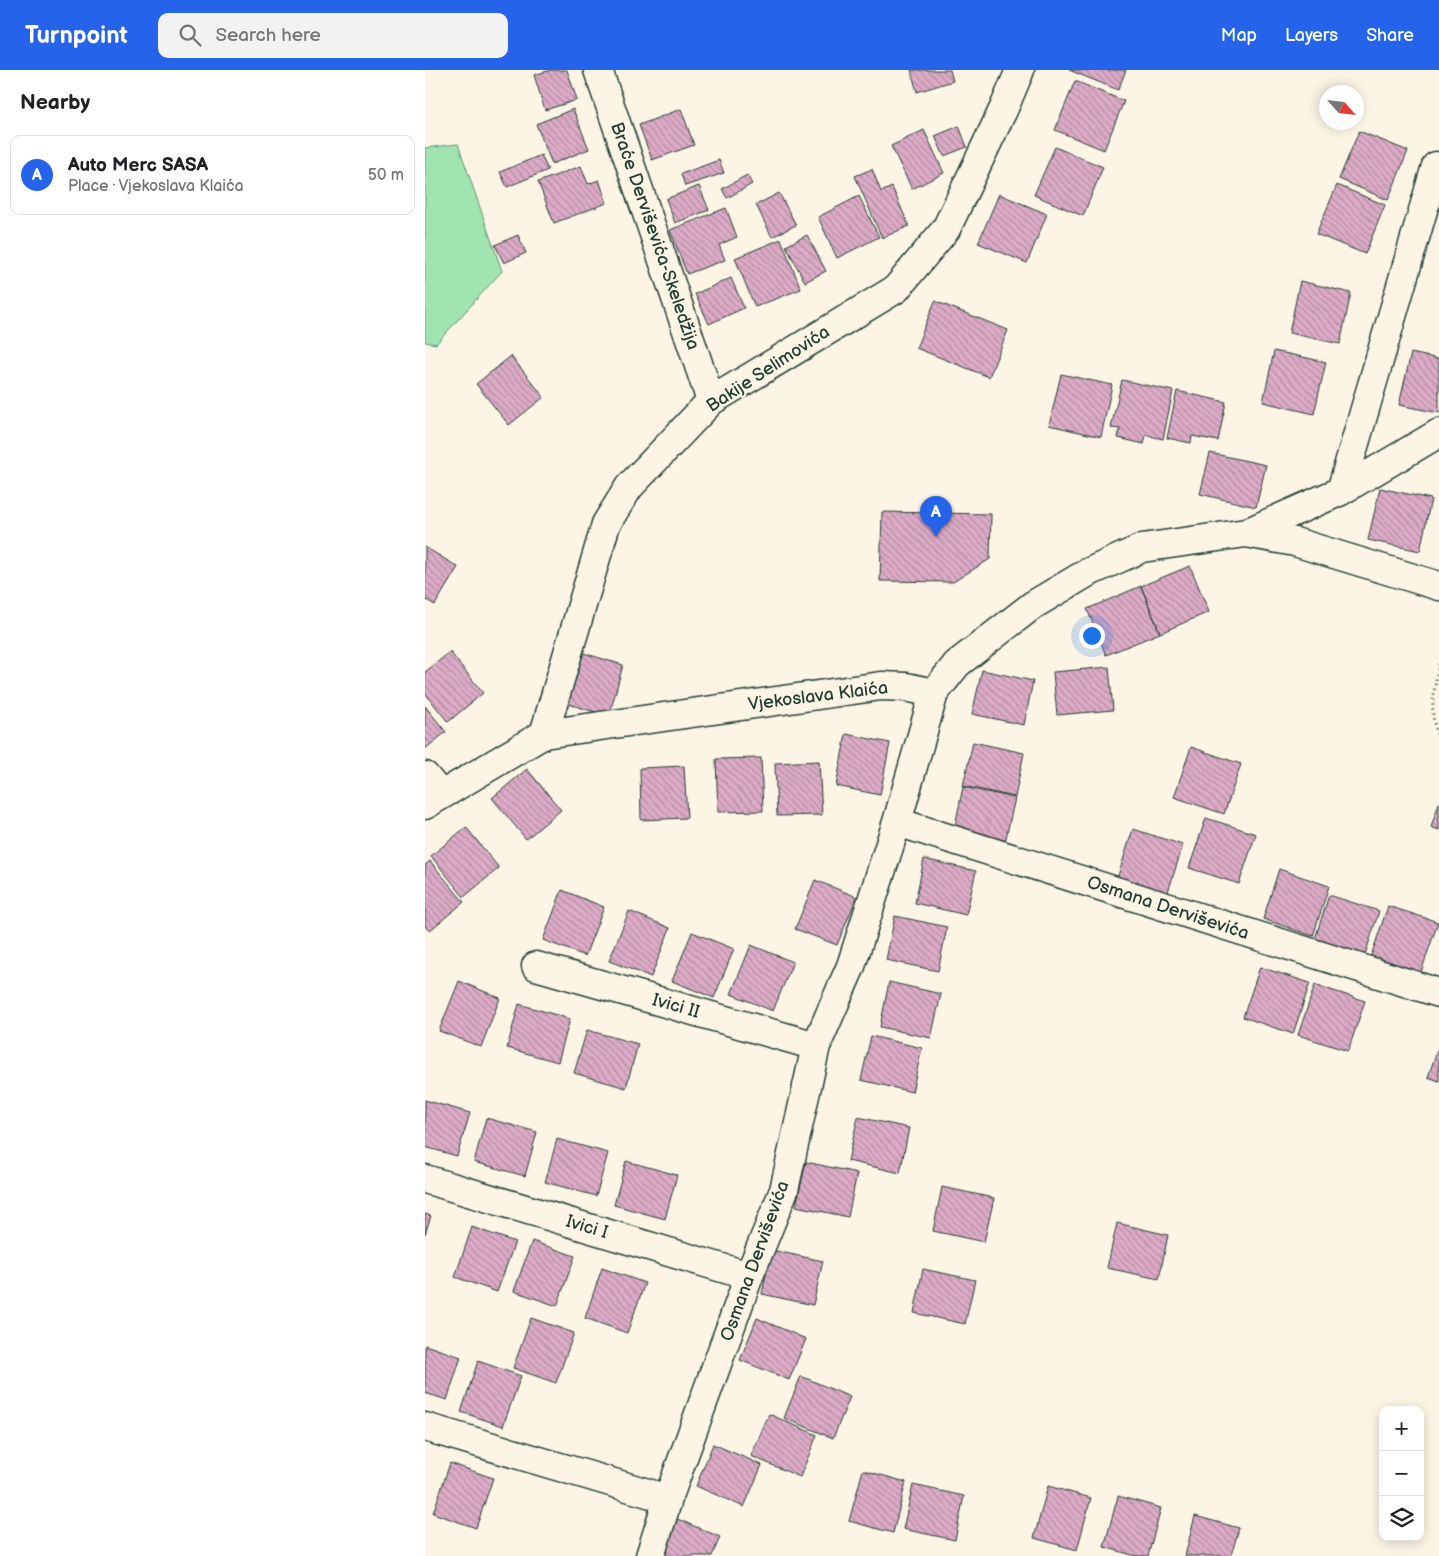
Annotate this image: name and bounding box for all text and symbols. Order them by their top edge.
search box [158,13,508,58]
text: Turnpoint [25,21,128,50]
icon: search [176,21,204,49]
text: Search here [216,24,321,47]
text: Map [1221,25,1257,46]
text: Layers [1285,25,1338,46]
text: Share [1366,25,1414,46]
north arrow [1319,85,1364,130]
text: Nearby [20,90,90,115]
street label: Braće Derviševića-Skeledžija [606,119,704,353]
text: Auto Merc SASA [68,154,208,177]
text: A [32,166,42,185]
text: 50 m [368,166,404,185]
text: Place · Vjekoslava Klaića [68,177,244,196]
street label: Bakije Selimovića [703,321,833,417]
pin: A [920,496,952,537]
your location [1079,623,1105,649]
street label: Vjekoslava Klaića [747,677,889,715]
street label: Osmana Derviševića [1084,872,1252,944]
street label: Ivici II [650,989,702,1023]
street label: Osmana Derviševića [716,1178,794,1344]
street label: Ivici I [564,1211,610,1243]
map controls [1379,1406,1424,1541]
button: + [1379,1406,1424,1451]
button: − [1379,1451,1424,1496]
button: layers [1379,1496,1424,1541]

